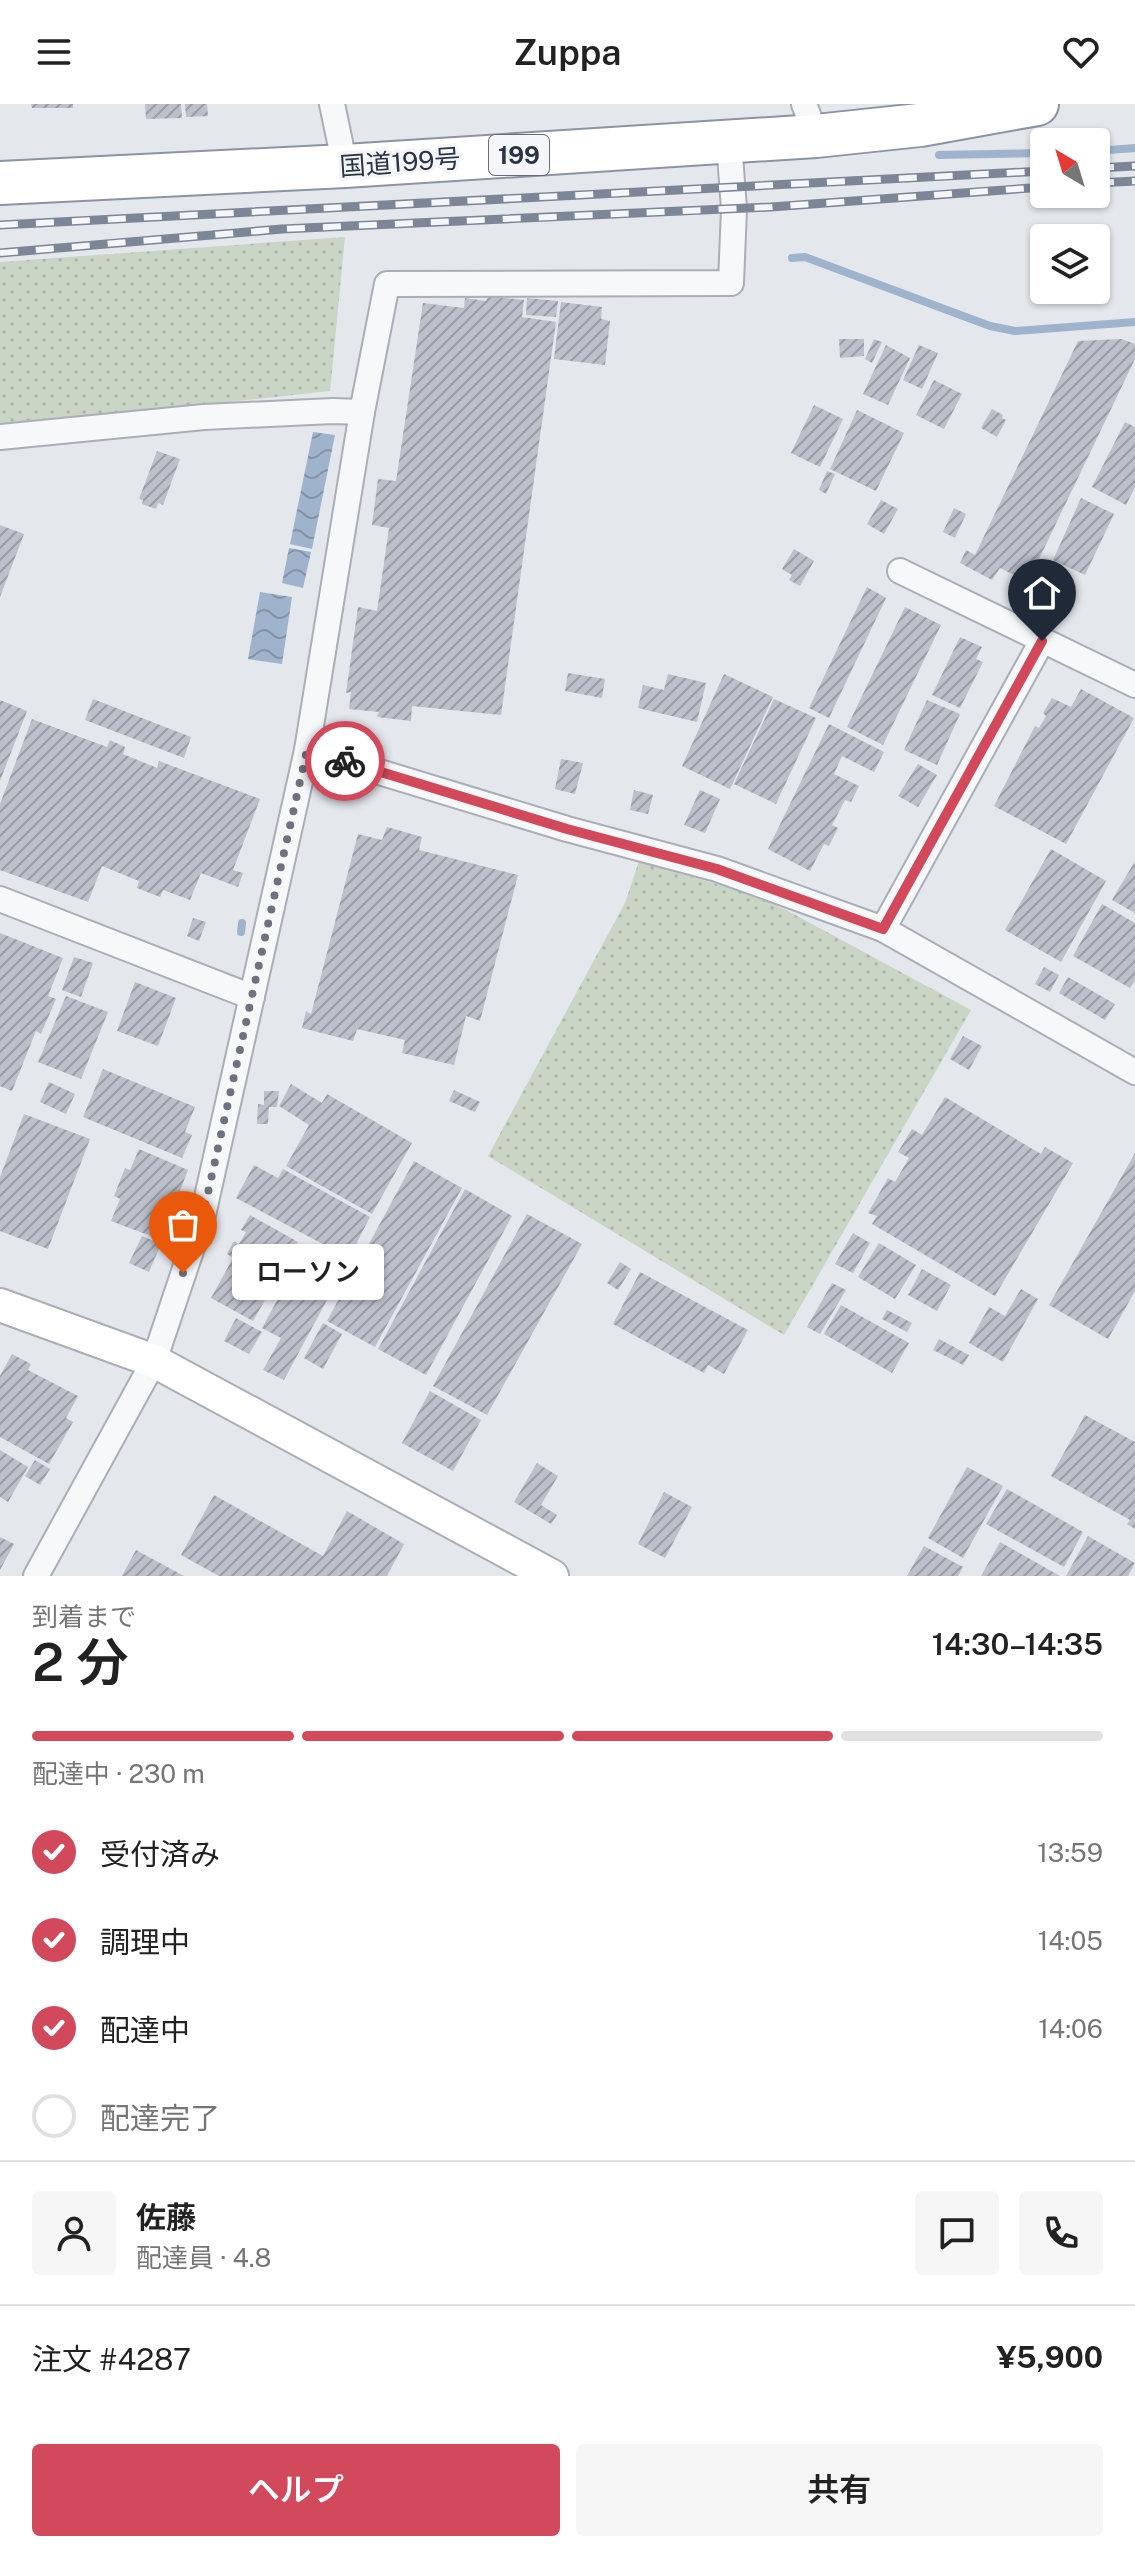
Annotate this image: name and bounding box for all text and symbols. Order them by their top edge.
icon: menu [32,30,76,74]
icon: heart [1059,30,1103,74]
text: Zuppa [513,31,622,73]
north arrow [1030,128,1110,208]
map controls [1030,128,1110,304]
road number: 199 [489,135,549,175]
street label: 国道199号 [339,142,461,182]
button: layers [1030,224,1110,304]
pin [1008,559,1076,641]
icon: home [1020,571,1064,615]
courier [305,721,385,801]
icon: bike [323,739,367,783]
pin [149,1191,217,1273]
icon: bag [161,1203,205,1247]
callout: ローソン [231,1245,383,1301]
text: ローソン [256,1256,360,1287]
text: 到着まで [32,1601,136,1632]
text: 14:30–14:35 [932,1626,1103,1662]
text: 2 分 [32,1632,128,1693]
text: 配達中 · 230 m [32,1758,205,1789]
icon: check [32,1830,76,1874]
text: 受付済み [100,1836,220,1872]
text: 13:59 [1037,1837,1103,1868]
icon: check [32,1918,76,1962]
text: 調理中 [100,1924,190,1960]
text: 14:05 [1038,1925,1103,1956]
icon: check [32,2006,76,2050]
text: 配達中 [100,2012,190,2048]
text: 14:06 [1038,2013,1103,2044]
text: 配達完了 [100,2100,220,2136]
button: person [32,2191,116,2275]
button: chat [915,2191,999,2275]
button: phone [1019,2191,1103,2275]
text: 佐藤 [136,2199,196,2235]
text: 配達員 · 4.8 [136,2242,271,2273]
text: ¥5,900 [996,2339,1103,2375]
text: 注文 #4287 [32,2341,191,2377]
button: ヘルプ [32,2444,560,2536]
button: 共有 [576,2444,1103,2536]

